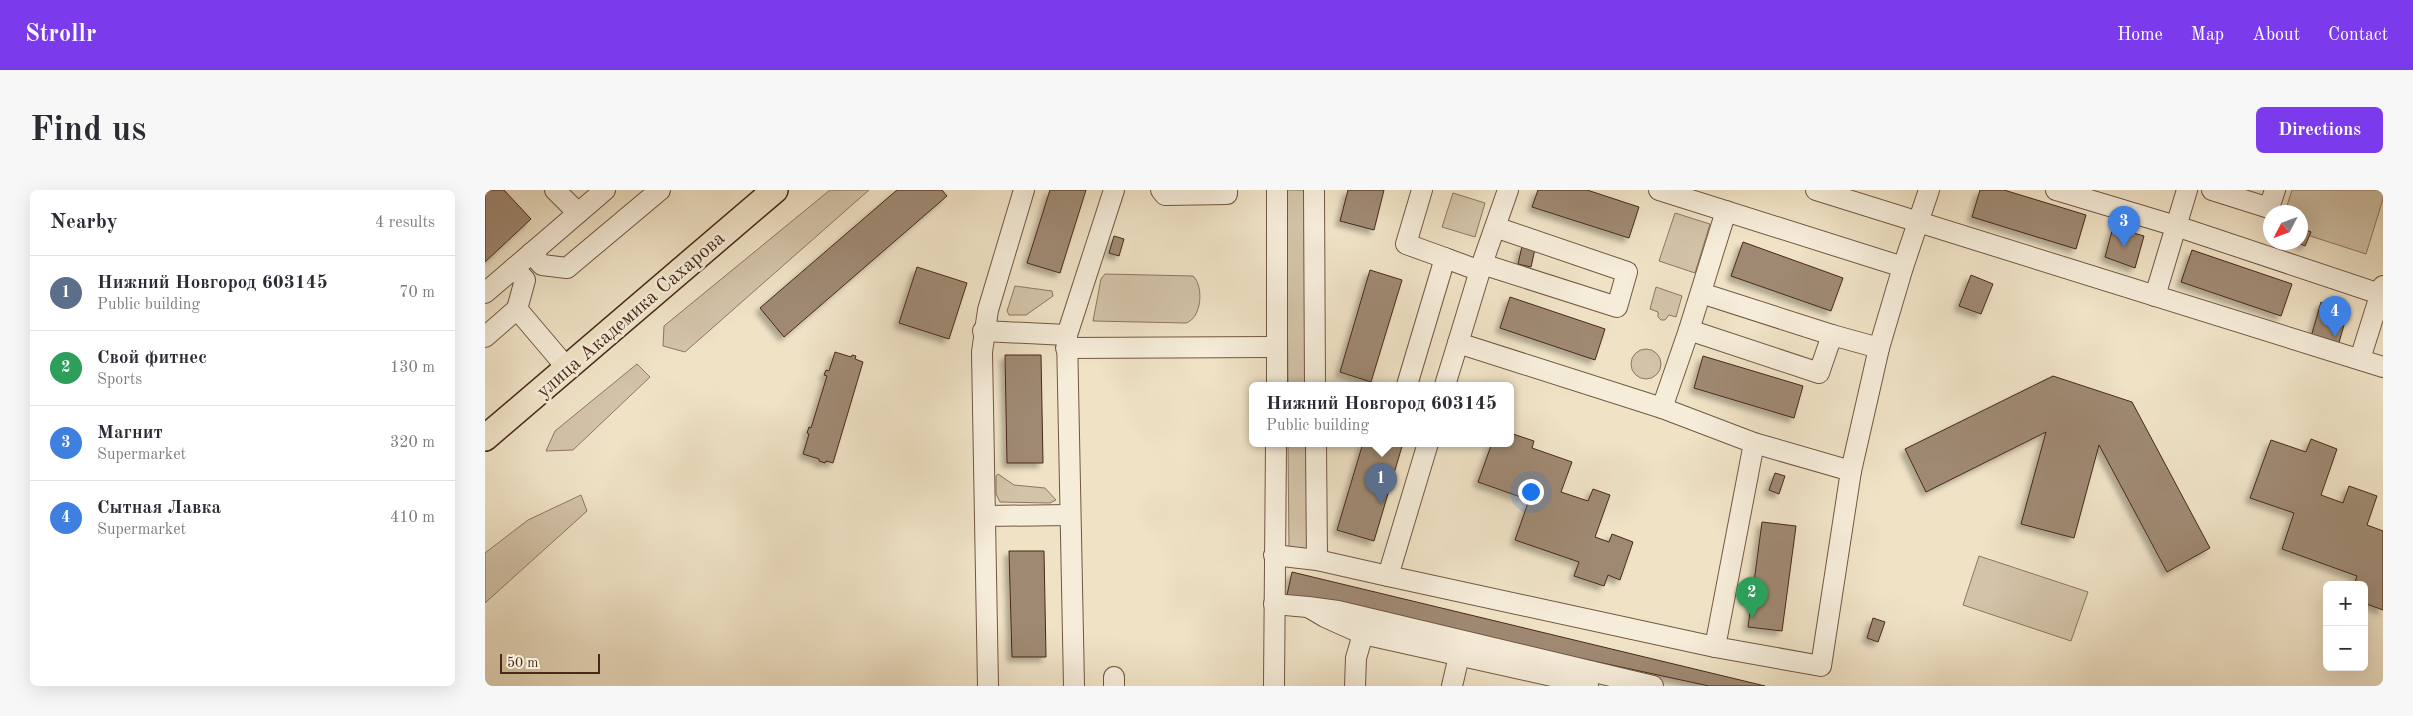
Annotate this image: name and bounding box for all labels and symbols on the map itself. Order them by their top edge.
north arrow [2263,205,2308,250]
pin: 3 [2108,206,2140,247]
street label: улица Академика Сахарова [533,228,729,402]
pin: 4 [2319,296,2351,337]
pin: 1 [1365,463,1397,504]
your location [1518,479,1544,505]
pin: 2 [1736,577,1768,618]
scale bar [500,651,600,674]

